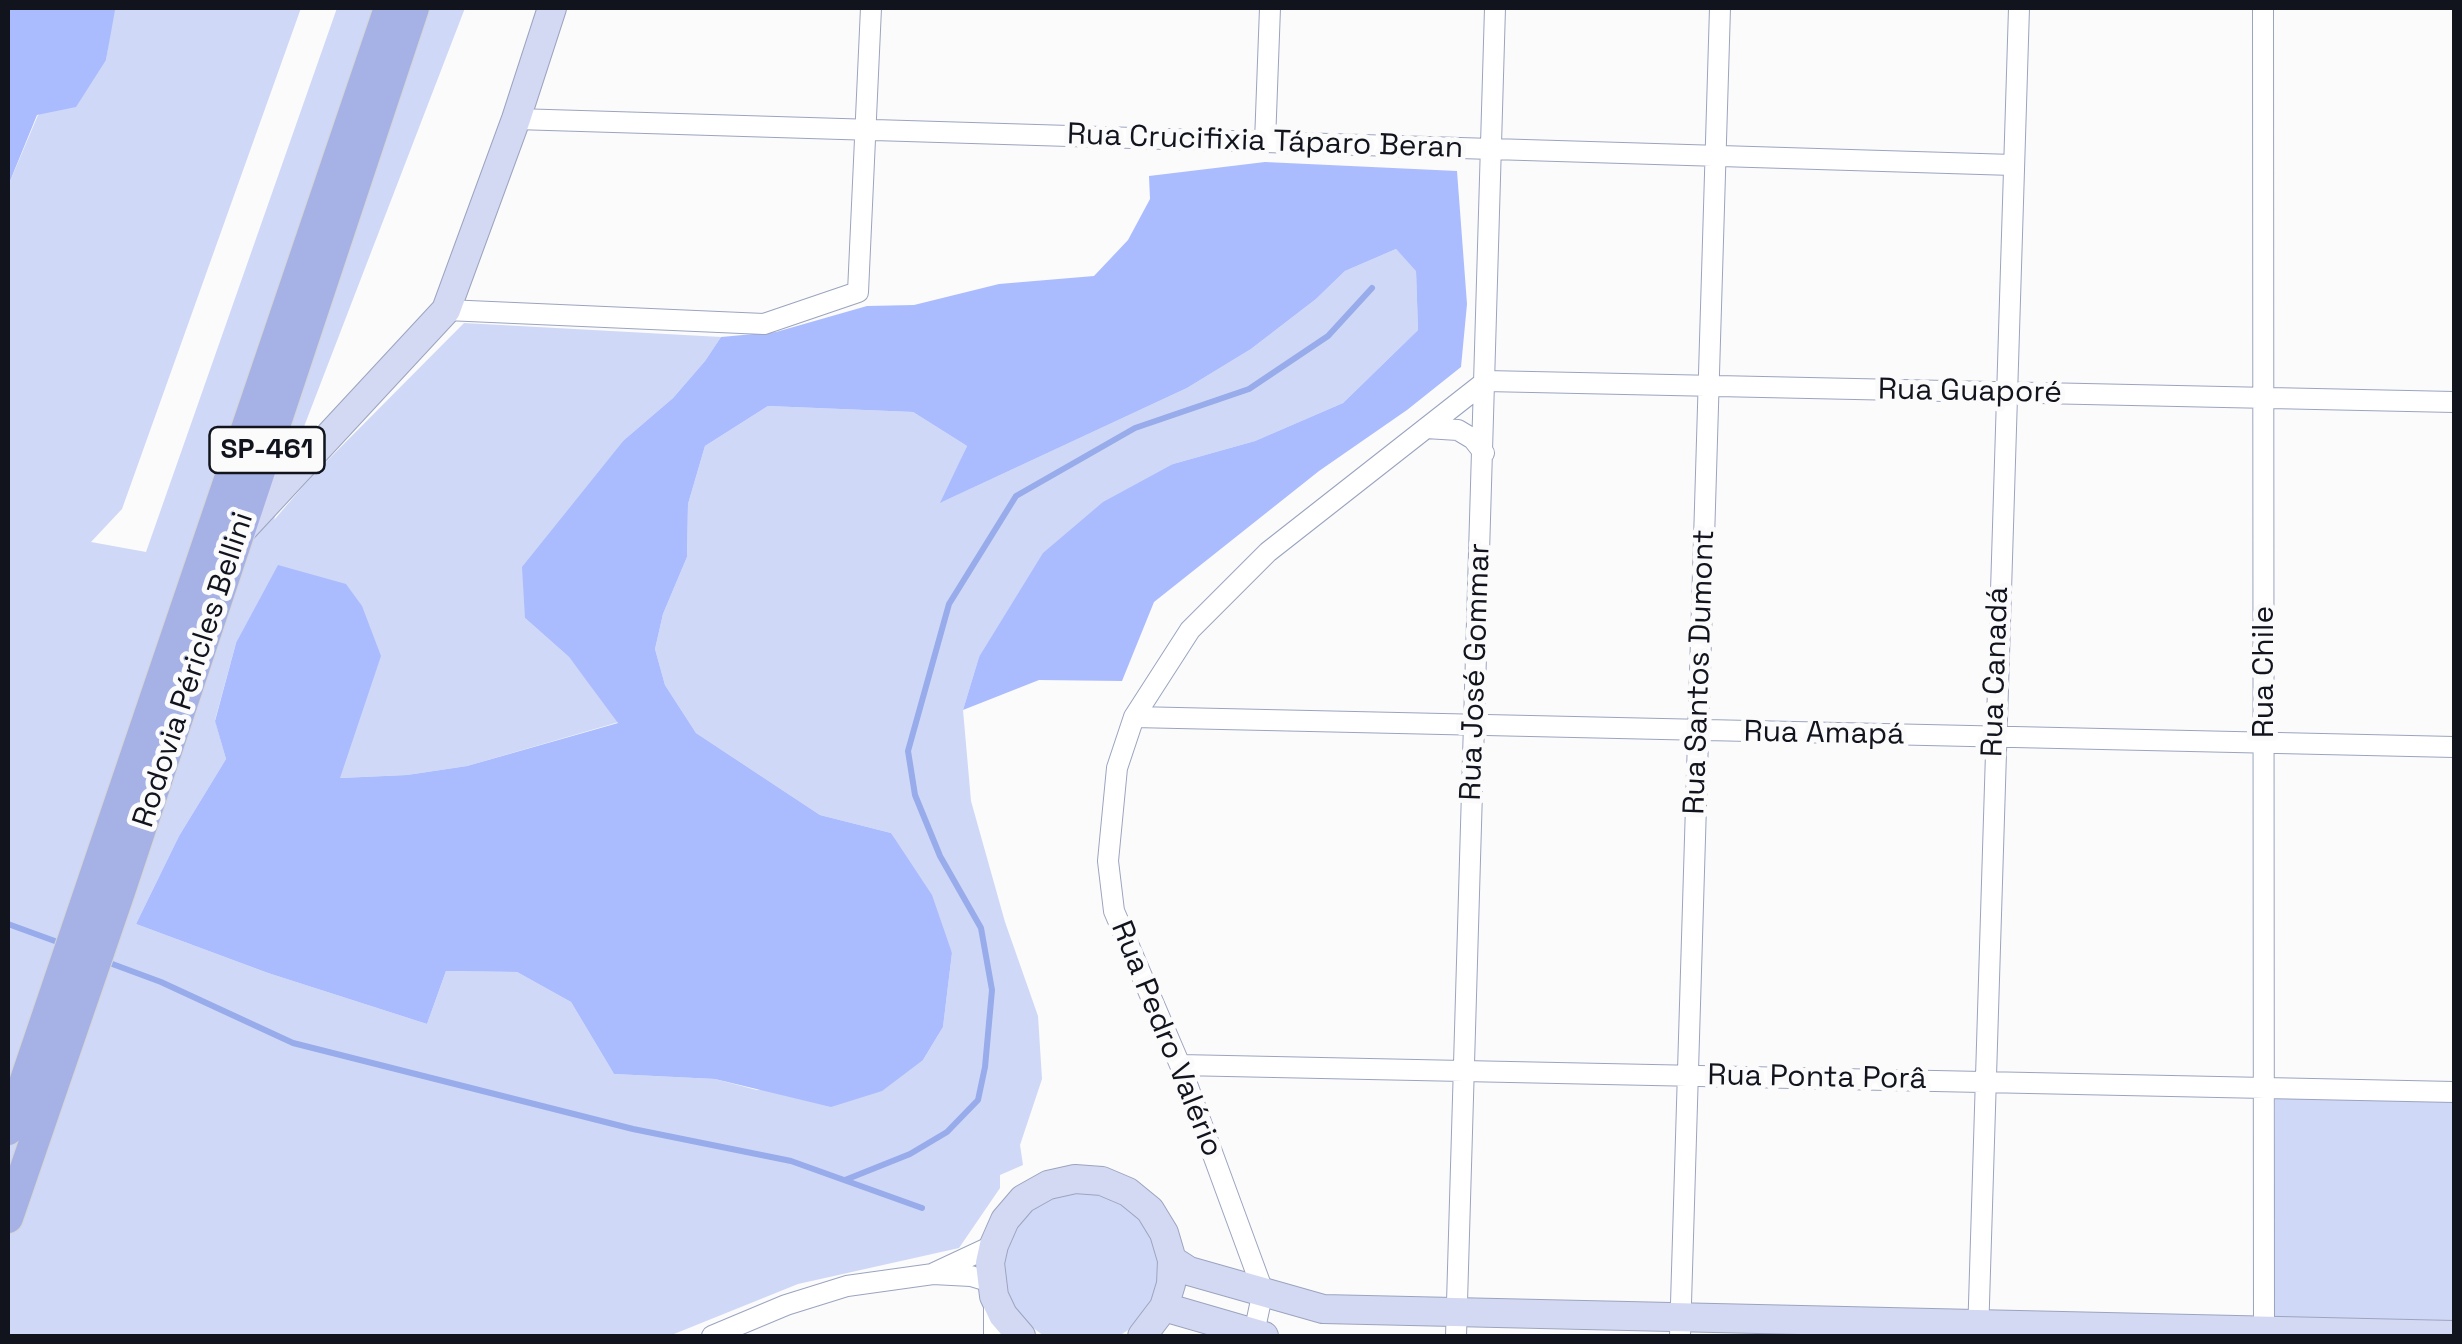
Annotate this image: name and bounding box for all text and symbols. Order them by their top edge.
street label: Rua Crucifixia Táparo Beran [1066,117,1464,167]
street label: Rua Guaporé [1878,372,2062,412]
road number: SP-461 [210,427,324,473]
street label: Rodovia Péricles Bellini [126,508,262,832]
street label: Rua Santos Dumont [1677,529,1723,815]
street label: Rua José Gommar [1454,543,1498,801]
street label: Rua Canadá [1975,586,2017,758]
street label: Rua Chile [2247,606,2283,738]
street label: Rua Amapá [1743,715,1905,753]
street label: Rua Pedro Valério [1102,916,1230,1162]
street label: Rua Ponta Porâ [1707,1058,1927,1098]

